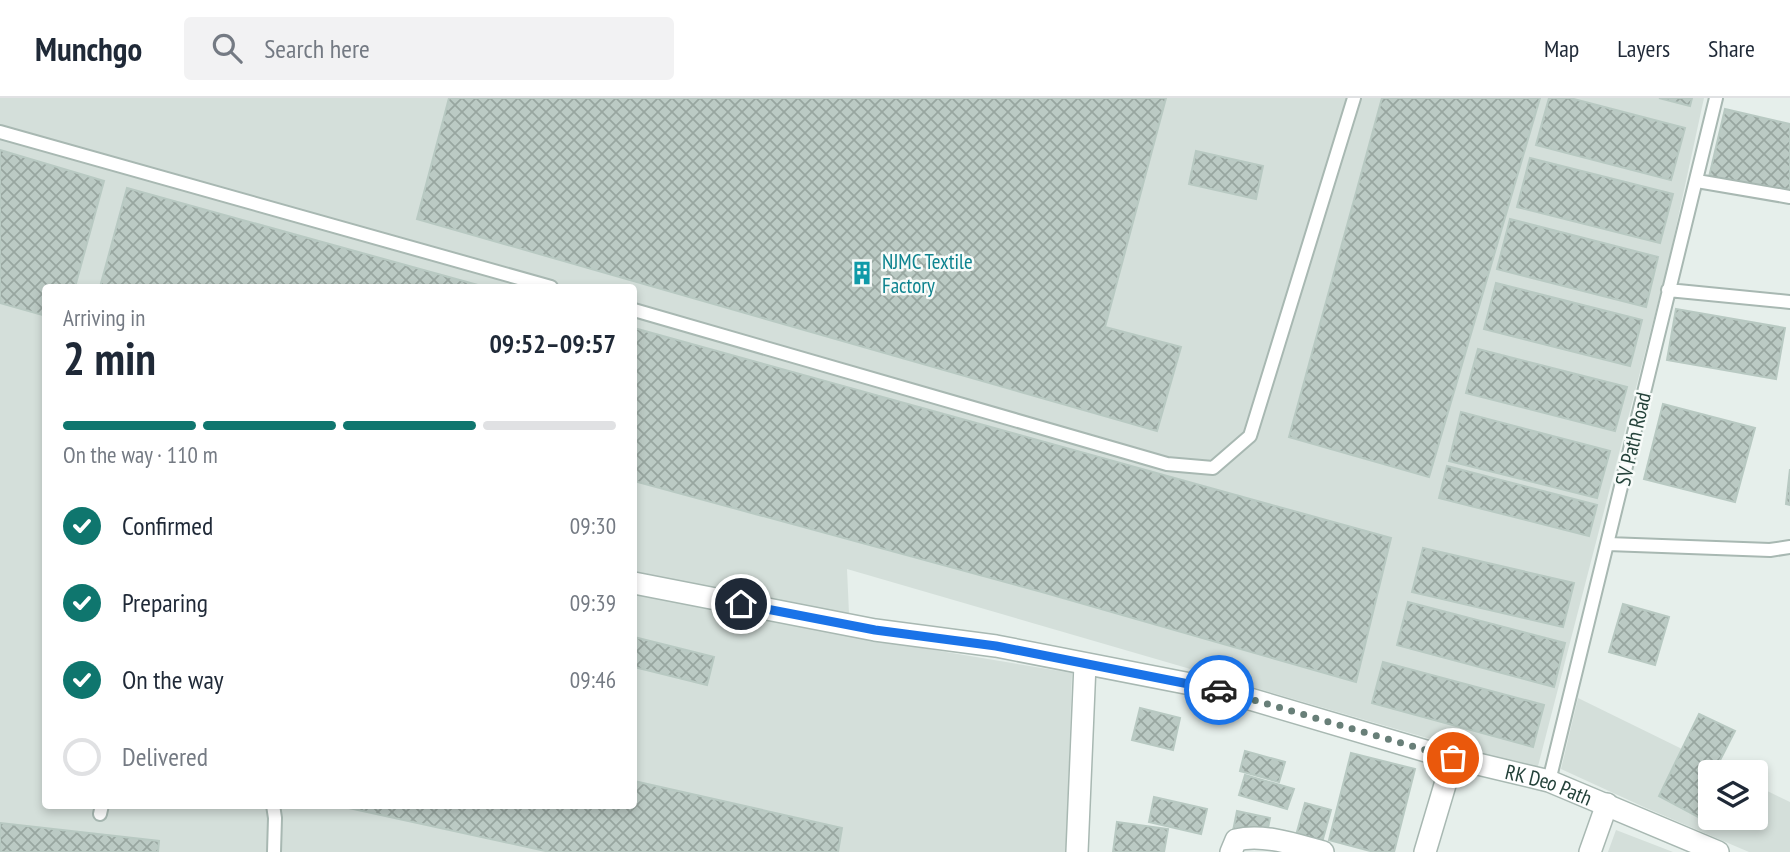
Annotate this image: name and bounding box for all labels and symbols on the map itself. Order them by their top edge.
place label: NJMC Textile Factory [882,248,973,299]
building icon: NJMC Textile Factory [848,259,876,287]
street label: SV Path Road [1609,390,1657,488]
pin [711,574,771,634]
courier [1184,655,1254,725]
pin [1423,728,1483,788]
street label: RK Deo Path [1503,758,1596,811]

